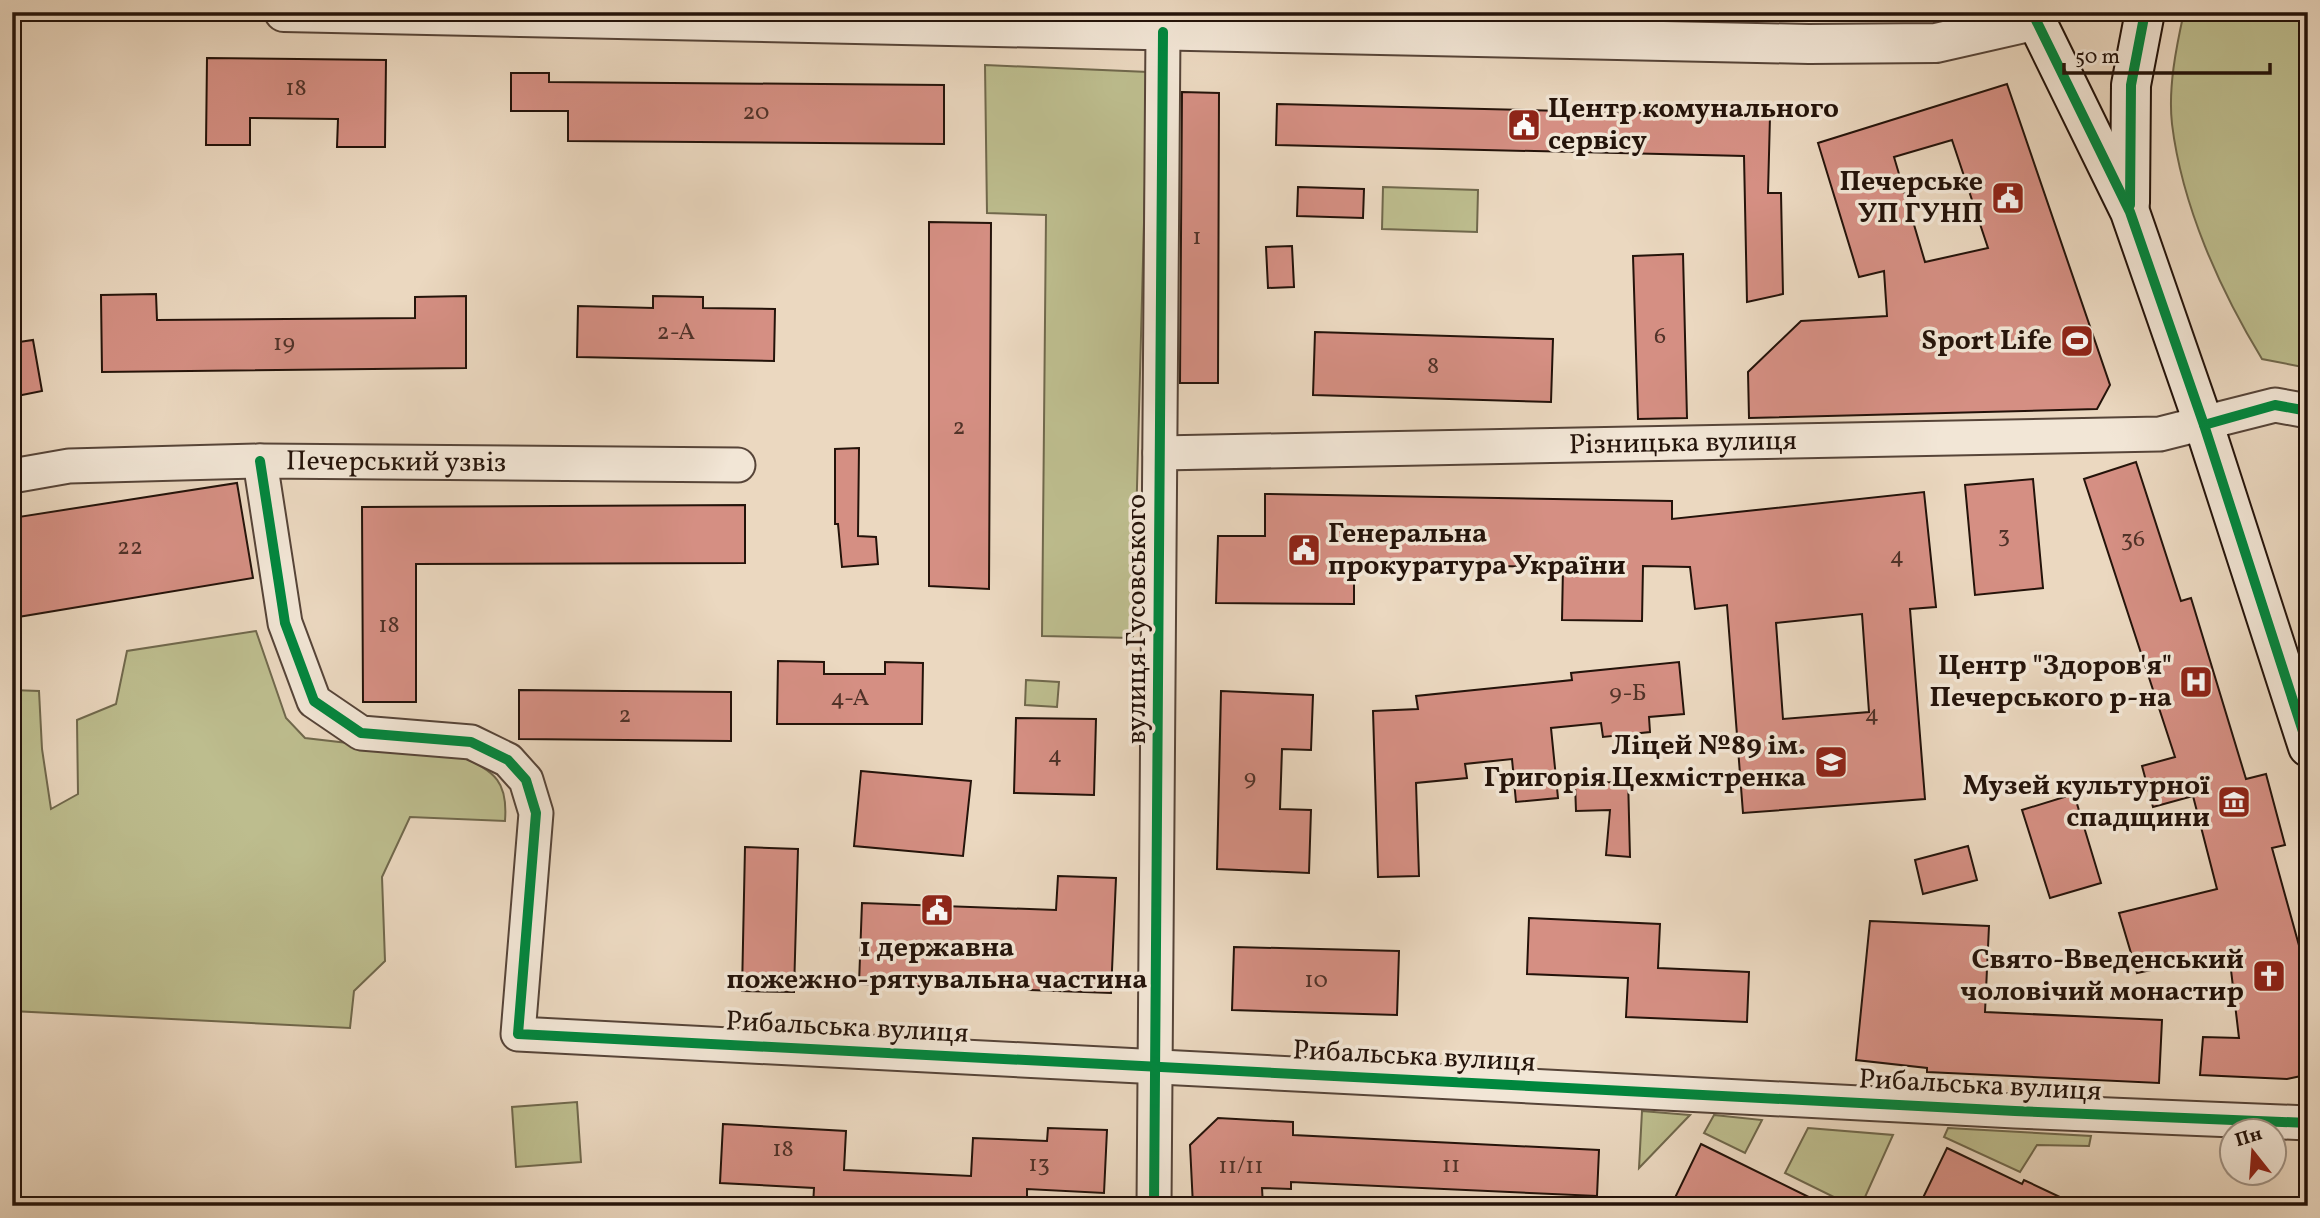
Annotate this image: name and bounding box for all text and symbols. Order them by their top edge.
scale bar [2064,32,2271,76]
text: 50 m [2075,43,2120,72]
house number: 18 [285,72,307,106]
place label: Центр комунального сервісу [1548,90,1839,161]
house number: 20 [742,96,770,130]
public building icon: Центр комунального сервісу [1505,106,1543,144]
place label: Печерське УП ГУНП [1840,163,1983,234]
public building icon: Печерське УП ГУНП [1989,179,2027,217]
house number: 1 [1192,221,1202,255]
house number: 2-А [657,316,695,350]
house number: 6 [1654,320,1666,354]
place label: Sport Life [1921,322,2052,361]
sports icon: Sport Life [2058,322,2096,360]
house number: 19 [273,327,295,361]
house number: 8 [1427,350,1439,384]
house number: 2 [953,411,965,445]
street label: Різницька вулиця [1568,421,1797,465]
street label: Печерський узвіз [286,442,506,483]
street label: вулиця Гусовського [1118,494,1157,744]
place label: Генеральна прокуратура України [1328,515,1626,586]
house number: 3 [1998,519,2010,553]
house number: 36 [2121,523,2145,557]
house number: 22 [117,531,143,565]
public building icon: Генеральна прокуратура України [1285,531,1323,569]
house number: 4 [1890,540,1904,574]
house number: 18 [378,609,400,643]
place label: Центр "Здоров'я" Печерського р-на [1929,647,2172,718]
hospital icon: Центр "Здоров'я" Печерського р-на [2177,663,2215,701]
house number: 9-Б [1609,677,1647,711]
house number: 4-А [831,682,870,716]
house number: 4 [1865,698,1879,732]
house number: 2 [619,699,631,733]
place label: Ліцей №89 ім. Григорія Цехмістренка [1484,727,1806,798]
house number: 4 [1048,739,1062,773]
school or university icon: Ліцей №89 ім. Григорія Цехмістренка [1812,743,1850,781]
house number: 9 [1244,762,1256,796]
place label: Музей культурної спадщини [1962,767,2210,838]
museum icon: Музей культурної спадщини [2215,783,2253,821]
public building icon: 1 державна пожежно-рятувальна частина [918,891,956,929]
place label: 1 державна пожежно-рятувальна частина [726,929,1148,1000]
place label: Свято-Введенський чоловічий монастир [1961,941,2244,1012]
church icon: Свято-Введенський чоловічий монастир [2250,957,2288,995]
house number: 10 [1304,964,1328,998]
street label: Рибальська вулиця [725,1002,969,1054]
street label: Рибальська вулиця [1292,1031,1536,1083]
street label: Рибальська вулиця [1858,1060,2102,1112]
north arrow [2218,1116,2288,1186]
text: Пн [2232,1121,2265,1154]
house number: 18 [772,1133,794,1167]
house number: 13 [1028,1148,1050,1182]
house number: 11 [1442,1149,1460,1183]
house number: 11/11 [1218,1150,1264,1184]

